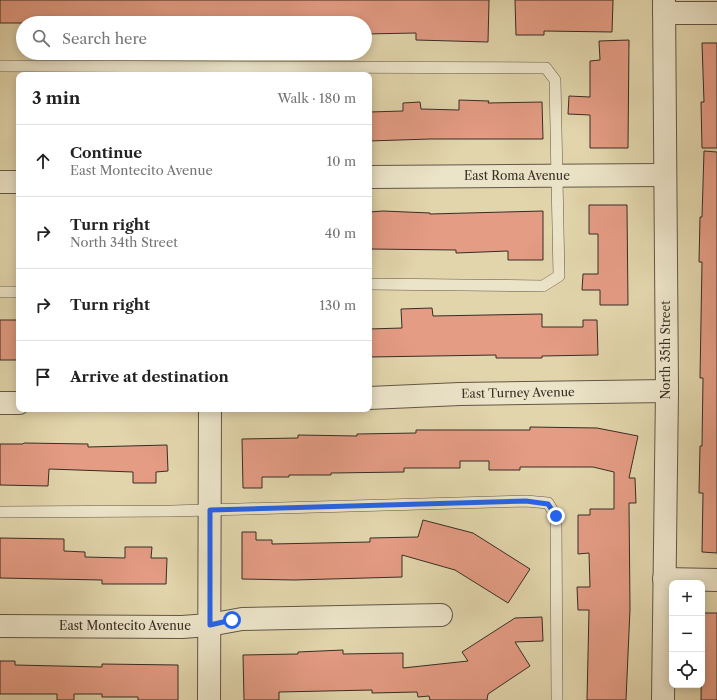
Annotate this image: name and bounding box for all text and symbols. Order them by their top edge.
search box [16,16,372,60]
icon: search [30,27,52,49]
text: Search here [62,29,147,48]
text: 3 min [32,88,81,108]
text: Walk · 180 m [277,90,356,106]
text: Continue [70,143,142,162]
icon: ahead [32,150,54,172]
text: 10 m [327,153,356,169]
text: East Montecito Avenue [70,162,213,178]
street label: East Roma Avenue [464,168,570,183]
text: Turn right [70,215,150,234]
icon: right [32,222,54,244]
text: 40 m [325,225,356,241]
text: North 34th Street [70,234,178,250]
icon: right [32,294,54,316]
text: Turn right [70,295,150,314]
text: 130 m [320,297,356,313]
street label: North 35th Street [658,300,673,400]
icon: arrive [32,366,54,388]
text: Arrive at destination [70,367,229,386]
street label: East Turney Avenue [461,384,575,401]
route end [547,507,565,525]
map controls [669,580,705,688]
button: + [669,580,705,616]
route start [223,611,241,629]
button: − [669,616,705,652]
street label: East Montecito Avenue [59,618,191,633]
button: locate [669,652,705,688]

